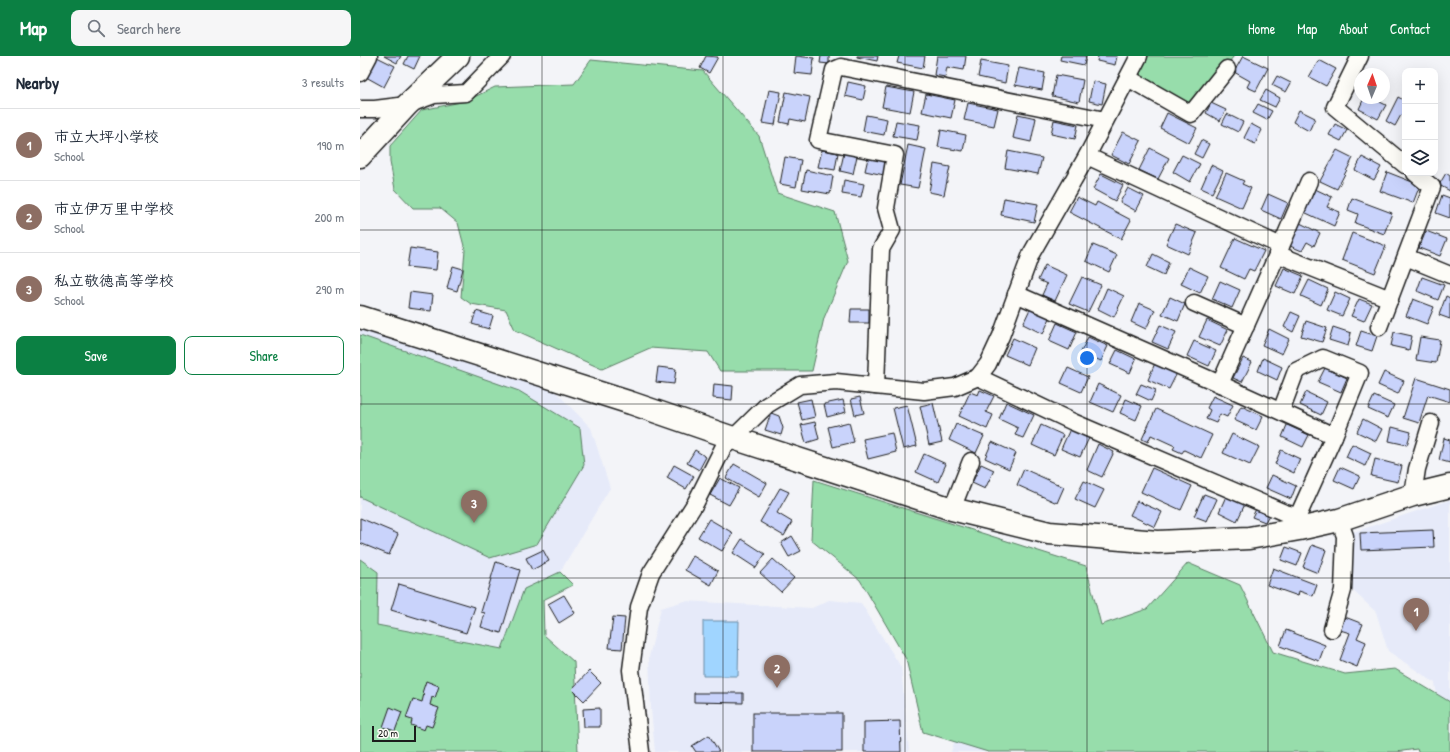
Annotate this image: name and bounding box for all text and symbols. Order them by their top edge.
search box [71,10,351,46]
text: Map [20,15,47,41]
icon: search [85,17,107,39]
text: Search here [117,18,181,39]
text: Home [1248,19,1275,38]
text: Map [1297,19,1317,38]
text: About [1339,19,1368,38]
text: Contact [1390,19,1430,38]
north arrow [1354,68,1390,104]
map controls [1402,68,1438,176]
button: + [1402,68,1438,104]
text: Nearby [16,71,59,94]
text: 3 results [302,73,344,91]
button: − [1402,104,1438,140]
text: 市立大坪小学校 [54,126,159,147]
text: 1 [27,136,31,154]
text: 190 m [317,136,344,154]
button: layers [1402,140,1438,176]
text: School [54,147,84,165]
text: 市立伊万里中学校 [54,198,174,219]
text: 2 [26,208,32,226]
text: 200 m [314,208,344,226]
text: School [54,219,84,237]
text: 私立敬徳高等学校 [54,270,174,291]
text: 3 [26,280,32,298]
text: 290 m [315,280,344,298]
text: School [54,291,84,309]
button: Save [16,336,176,375]
button: Share [184,336,344,375]
your location [1077,348,1097,368]
pin: 3 [461,490,487,523]
pin: 1 [1403,598,1429,631]
pin: 2 [764,655,790,688]
scale bar [372,724,416,743]
text: 20 m [378,726,398,740]

